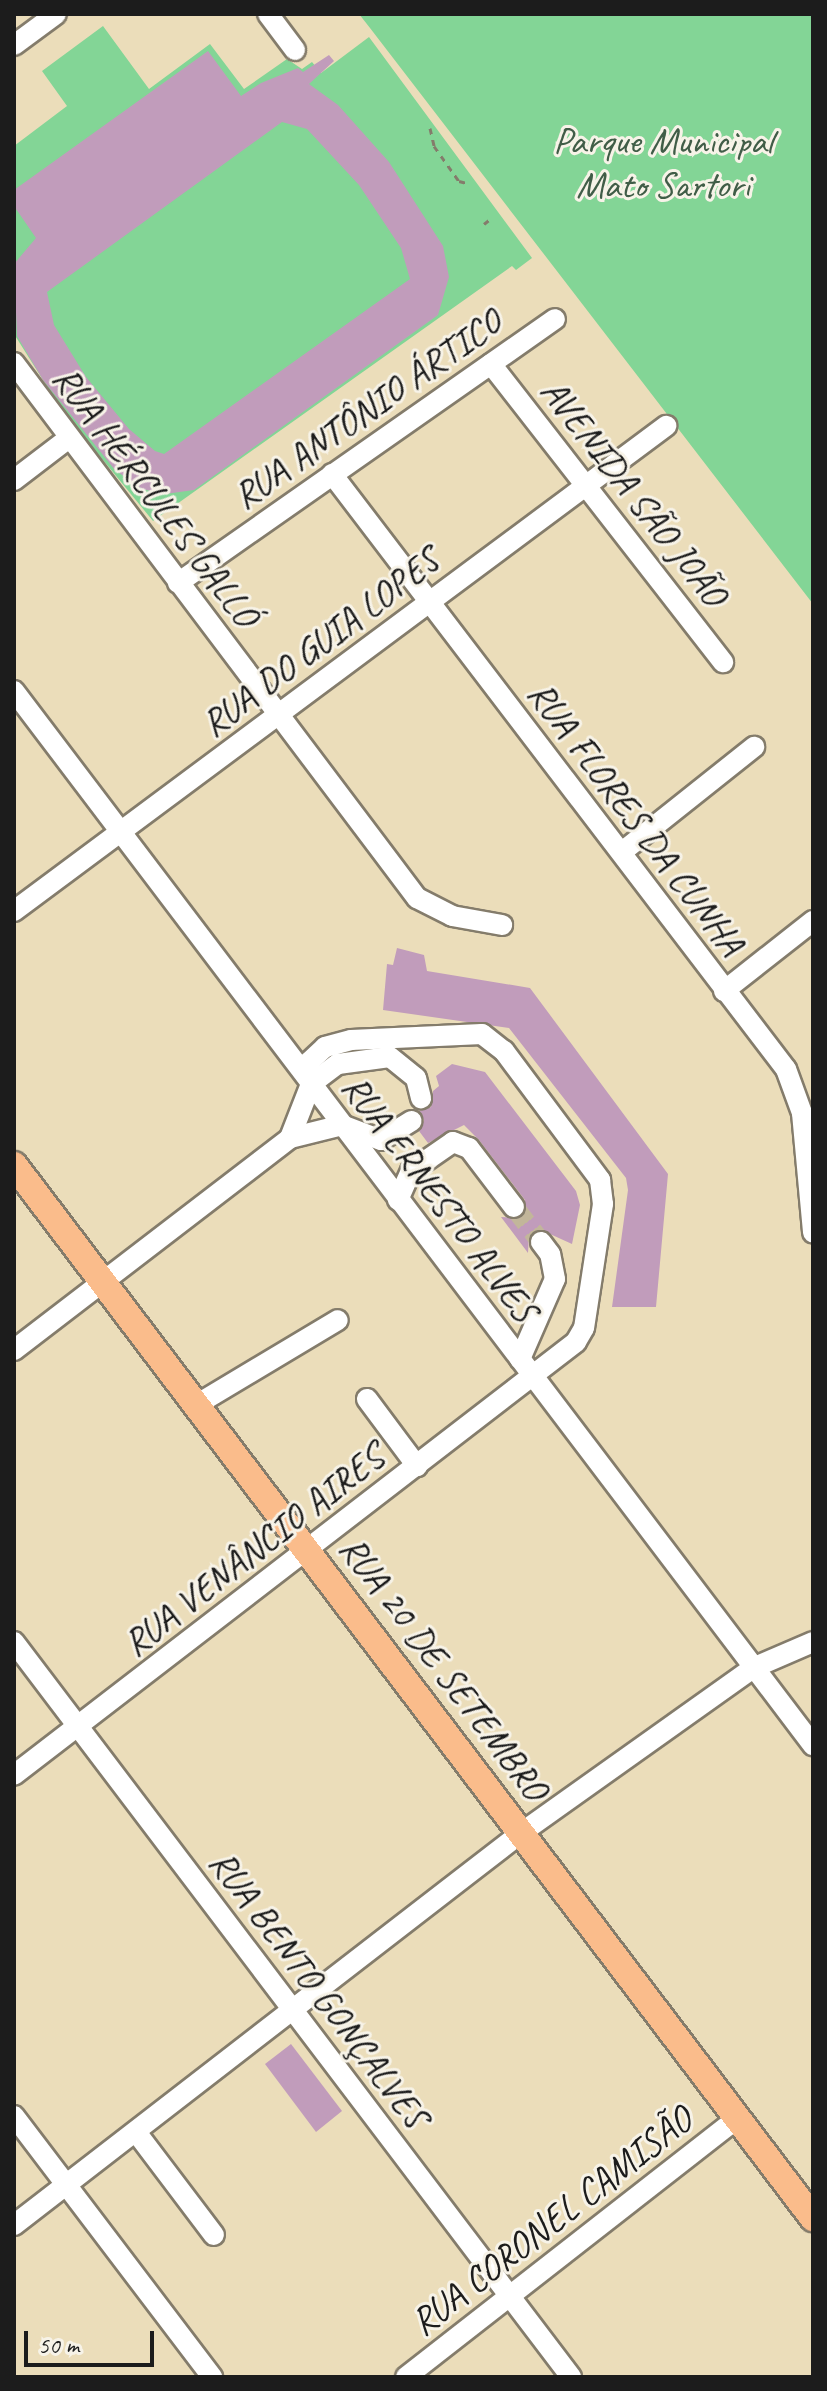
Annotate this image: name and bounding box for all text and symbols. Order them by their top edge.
park label: Parque Municipal Mato Sartori [553,118,773,208]
street label: RUA ANTÔNIO ÁRTICO [223,299,511,519]
street label: RUA HÉRCULES GALLÓ [44,357,268,635]
street label: AVENIDA SÃO JOÃO [531,369,737,615]
street label: RUA DO GUIA LOPES [192,538,448,746]
street label: RUA FLORES DA CUNHA [518,672,754,964]
street label: RUA ERNESTO ALVES [332,1065,548,1331]
street label: RUA VENÂNCIO AIRES [113,1434,393,1666]
street label: RUA 20 DE SETEMBRO [329,1526,559,1810]
street label: RUA BENTO GONÇALVES [199,1840,439,2138]
street label: RUA CORONEL CAMISÃO [402,2097,700,2345]
scale bar [28,2315,158,2365]
text: 50 m [38,2330,79,2360]

